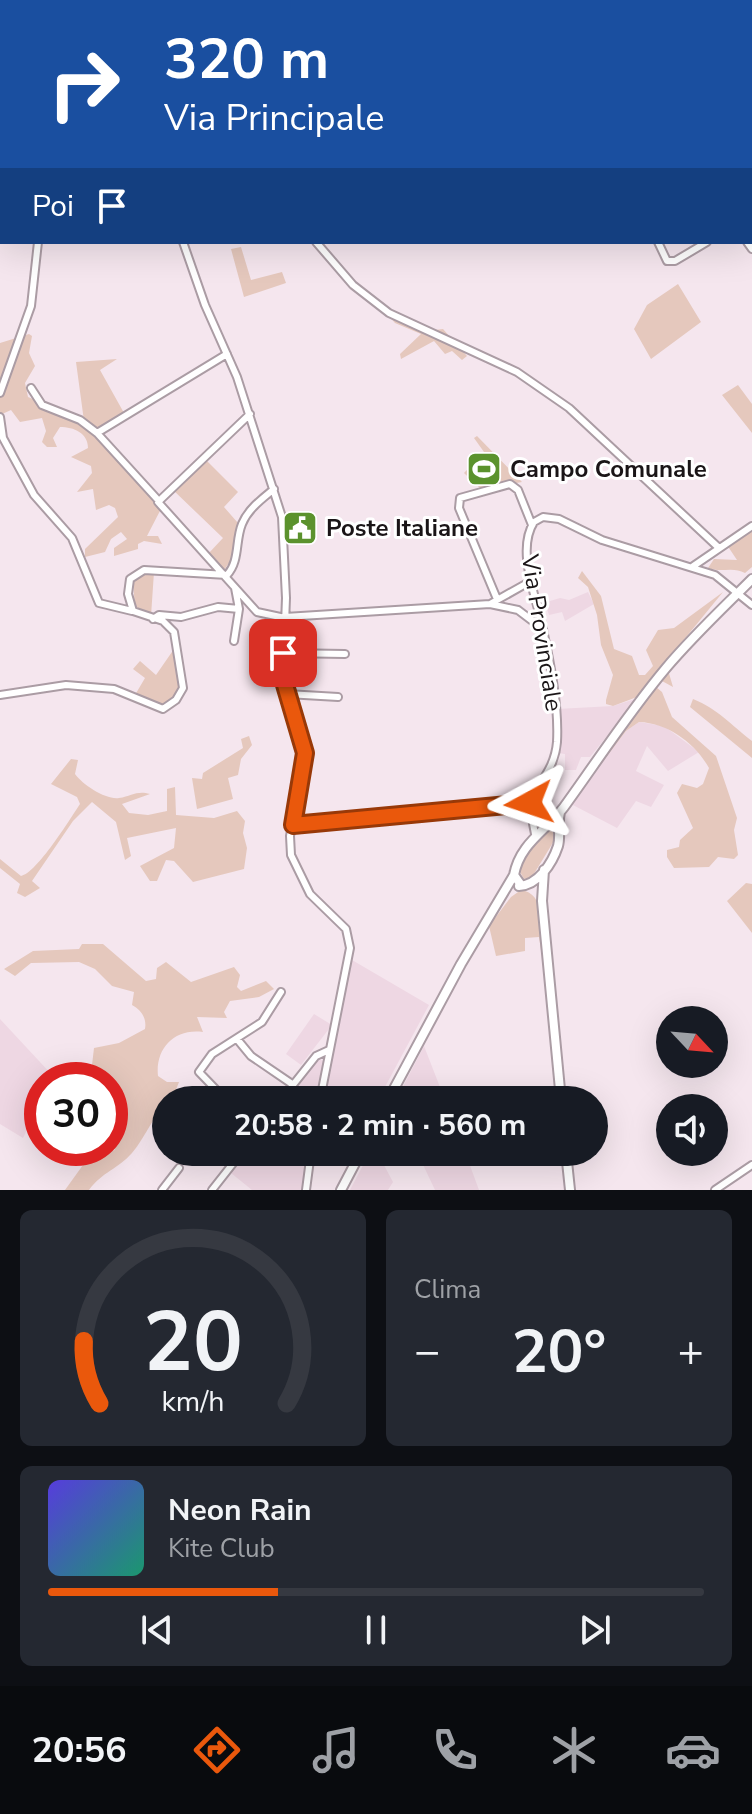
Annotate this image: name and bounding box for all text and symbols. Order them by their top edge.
text: 320 m [164,21,329,98]
icon: right [32,32,136,136]
text: Via Principale [164,94,384,143]
icon: arrive [90,184,134,228]
text: Poi [32,186,74,227]
sports icon: Campo Comunale [465,450,503,488]
place label: Campo Comunale [510,453,707,485]
public building icon: Poste Italiane [281,509,319,547]
place label: Poste Italiane [326,512,478,544]
street label: Via Provinciale [514,551,570,714]
pin [249,619,317,687]
icon: arrive [261,631,305,675]
position arrow [487,761,571,845]
north arrow [656,1006,728,1078]
map controls [656,1006,728,1166]
speed limit sign: 30 [24,1062,128,1166]
button: sound [656,1094,728,1166]
text: 20:58 · 2 min · 560 m [234,1105,526,1146]
text: Clima [414,1272,481,1307]
text: 20 [143,1286,243,1399]
text: 20° [512,1311,606,1393]
text: − [414,1322,440,1382]
text: + [678,1322,704,1382]
text: km/h [162,1382,224,1421]
text: Neon Rain [168,1490,312,1531]
text: Kite Club [168,1531,275,1566]
icon: previous [135,1608,179,1652]
icon: pause [354,1608,398,1652]
icon: next [573,1608,617,1652]
icon: directions [189,1722,245,1778]
icon: music [308,1722,364,1778]
icon: phone [427,1722,483,1778]
icon: climate [546,1722,602,1778]
icon: car [665,1722,721,1778]
text: 20:56 [31,1726,127,1775]

